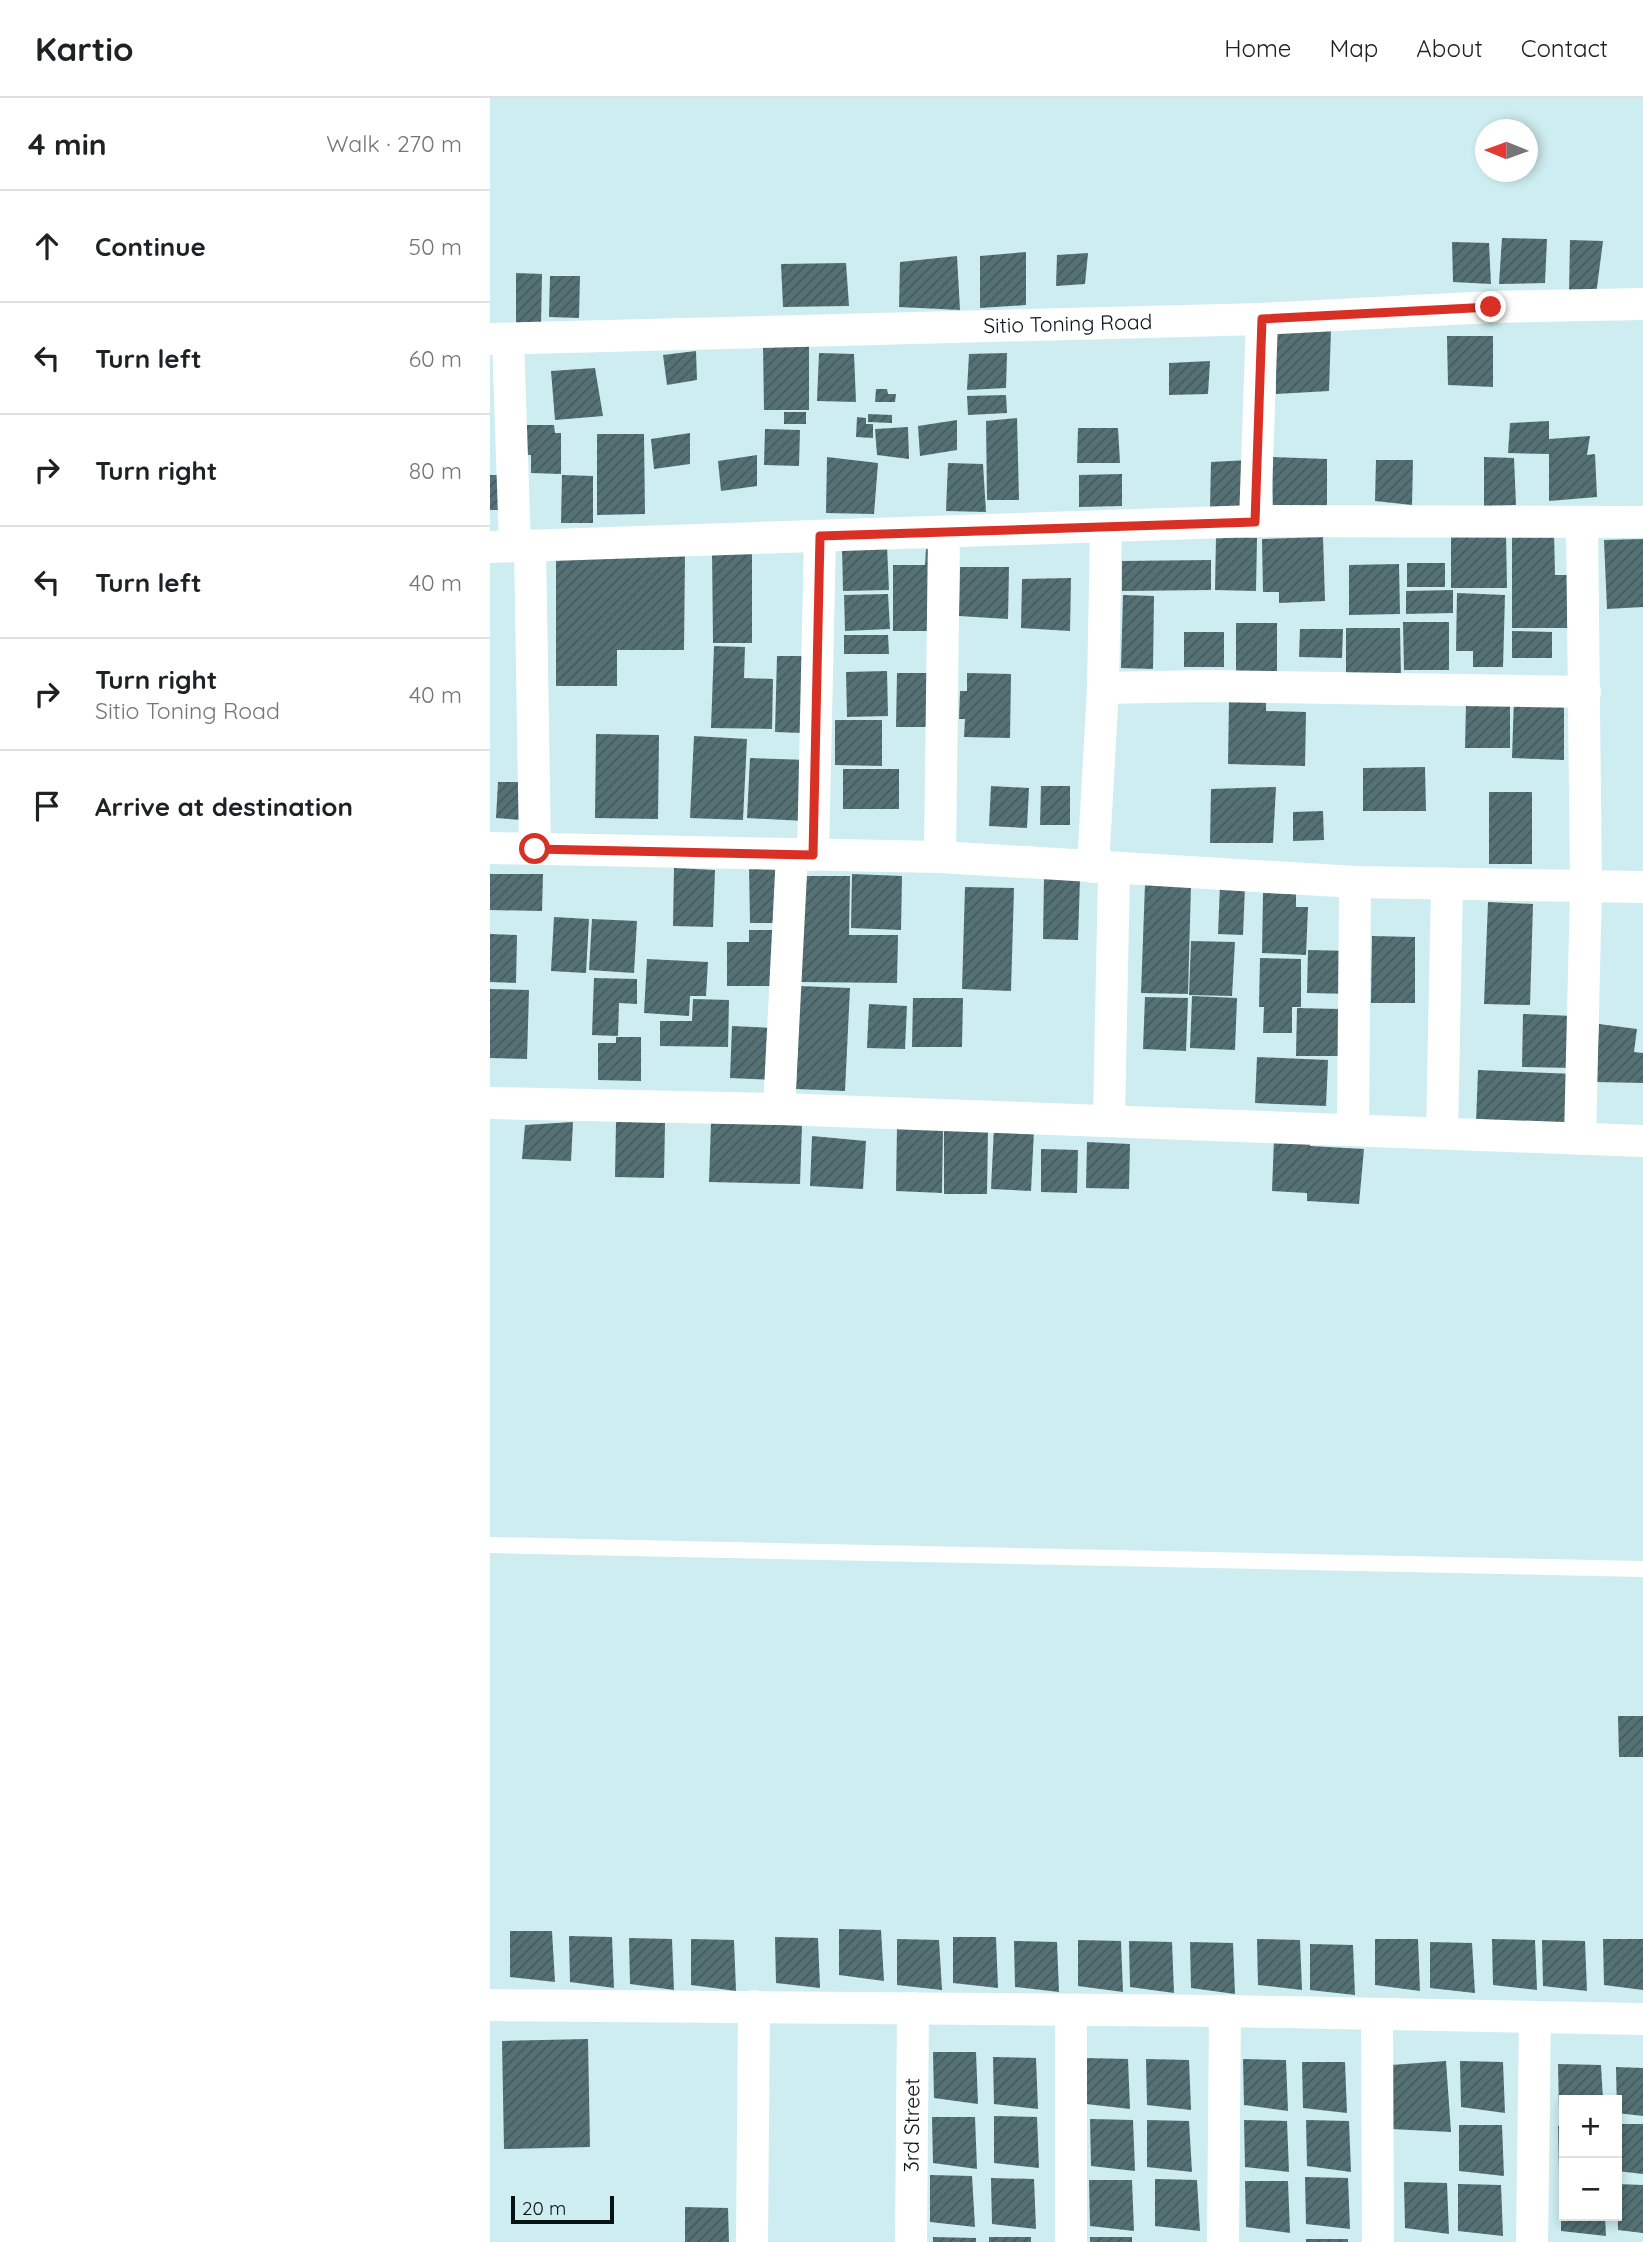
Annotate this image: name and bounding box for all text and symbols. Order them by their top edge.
text: Kartio [35,28,134,69]
text: Home [1224,33,1291,63]
text: Map [1329,33,1378,63]
text: About [1416,33,1483,63]
text: Contact [1521,33,1608,63]
north arrow [1475,119,1538,182]
text: 4 min [28,125,107,163]
text: Walk · 270 m [326,129,462,158]
icon: ahead [28,227,66,265]
text: Continue [95,230,206,263]
text: 50 m [409,232,462,261]
route end [1475,291,1506,322]
street label: Sitio Toning Road [983,308,1153,338]
icon: left [28,339,66,377]
text: Turn left [95,342,202,375]
text: 60 m [409,344,462,373]
icon: right [28,451,66,489]
text: Turn right [95,454,217,487]
text: 80 m [409,456,462,485]
icon: left [28,563,66,601]
text: Turn left [95,566,202,599]
text: 40 m [409,568,462,597]
text: Turn right [95,663,217,696]
icon: right [28,675,66,713]
text: 40 m [409,680,462,709]
text: Sitio Toning Road [95,696,280,725]
icon: arrive [28,787,66,825]
text: Arrive at destination [95,790,353,823]
route start [519,833,550,864]
street label: 3rd Street [898,2078,924,2172]
map controls [1559,2095,1622,2221]
button: + [1559,2095,1622,2158]
button: − [1559,2158,1622,2221]
scale bar [511,2193,614,2225]
text: 20 m [522,2196,566,2220]

